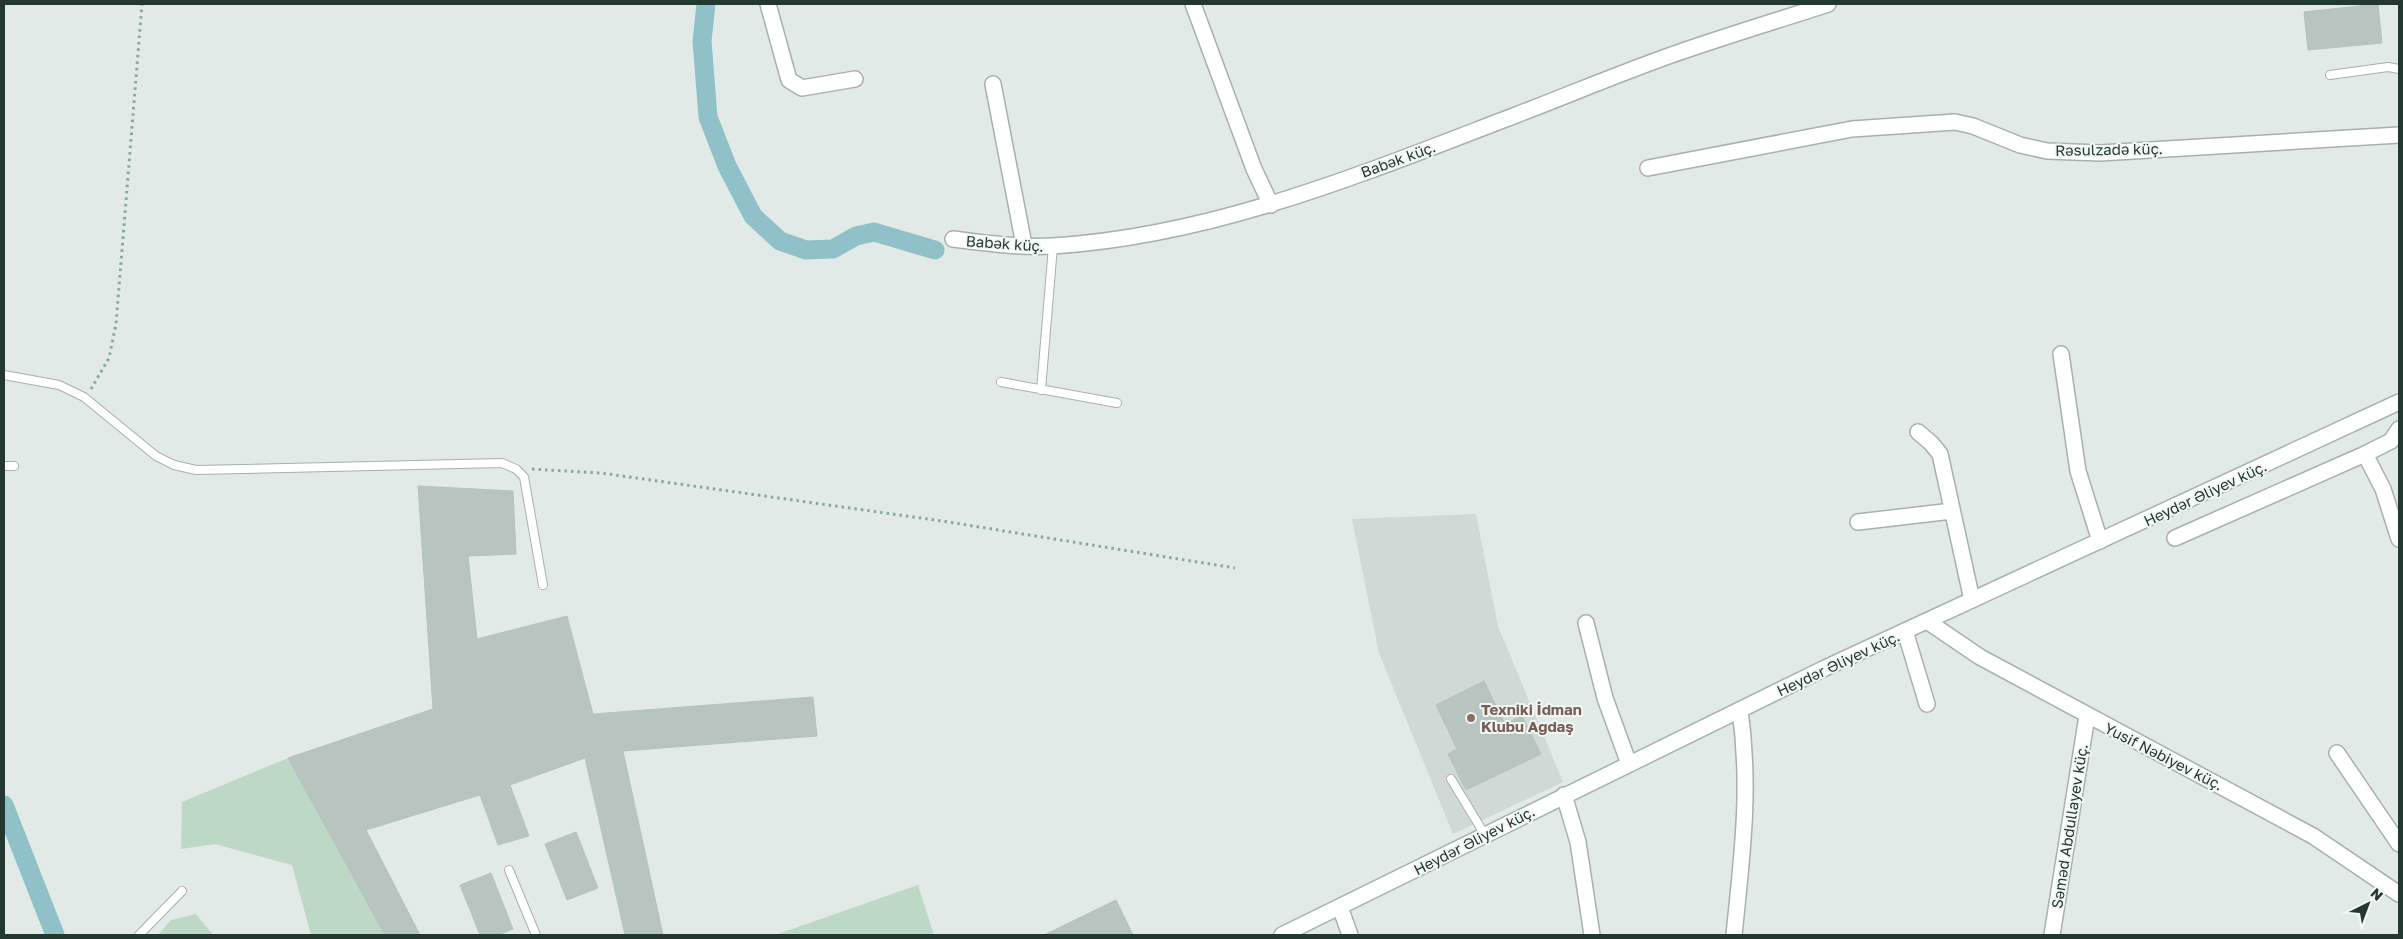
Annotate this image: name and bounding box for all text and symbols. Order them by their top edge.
street label: Babək küç. [1358,137,1438,181]
street label: Rəsulzadə küç. [2055,139,2163,159]
street label: Babək küç. [965,231,1045,255]
street label: Heydər Əliyev küç. [2141,457,2269,529]
street label: Heydər Əliyev küç. [1774,627,1902,699]
place label: Texniki İdman Klubu Ağdaş [1481,700,1582,735]
marker: Texniki İdman Klubu Ağdaş [1465,712,1477,724]
street label: Yusif Nəbiyev küç. [2102,718,2226,794]
street label: Səməd Abdullayev küç. [2047,742,2091,910]
street label: Heydər Əliyev küç. [1410,802,1538,878]
north arrow [2343,879,2393,929]
text: N [2367,884,2387,904]

